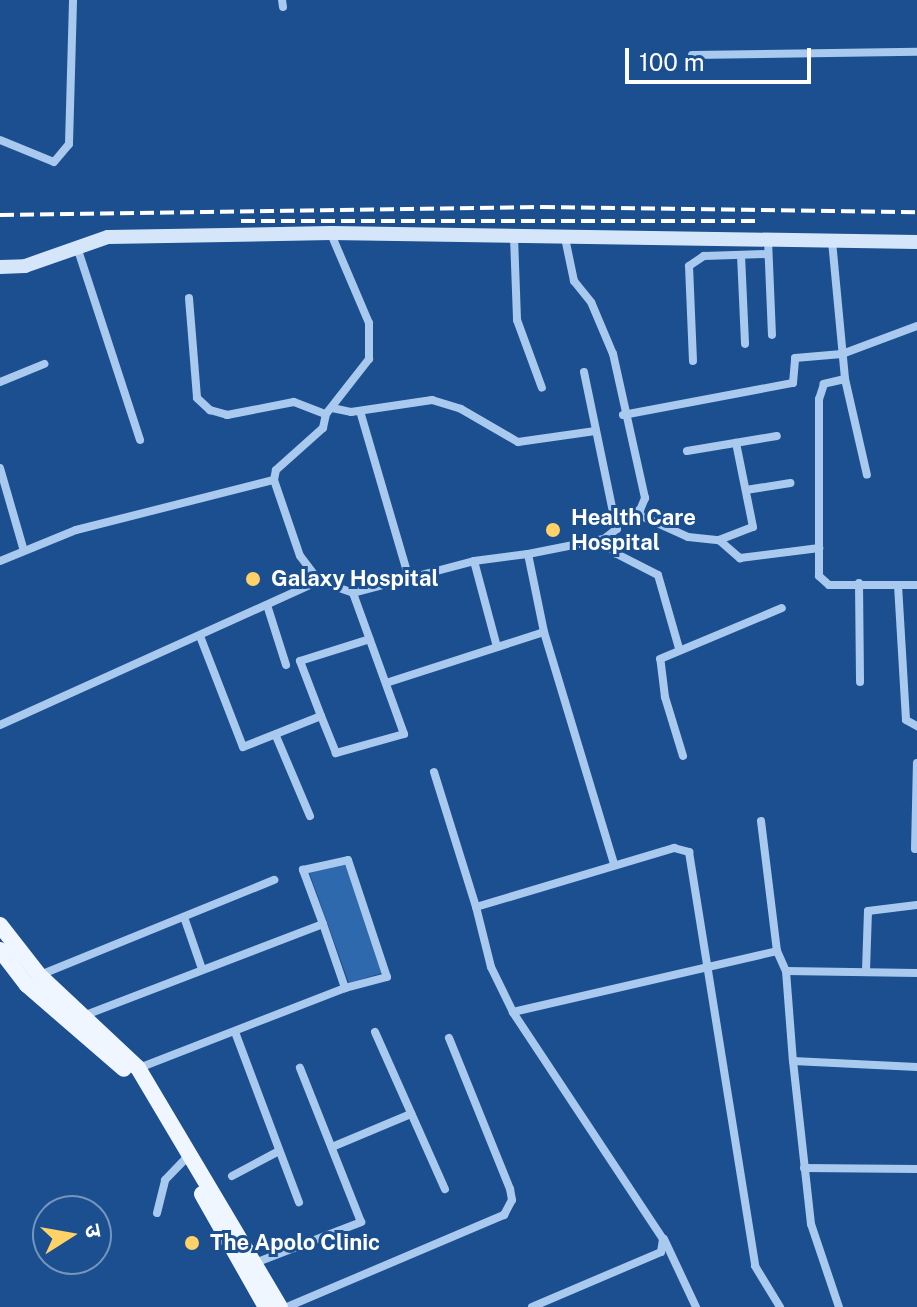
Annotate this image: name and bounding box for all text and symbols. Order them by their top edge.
scale bar [629,32,815,82]
text: 100 m [639,48,705,76]
place label: Health Care Hospital [571,504,696,556]
marker: Health Care Hospital [542,519,564,541]
place label: Galaxy Hospital [271,566,439,592]
marker: Galaxy Hospital [242,568,264,590]
north arrow [32,1195,112,1275]
text: उ [80,1222,108,1240]
place label: The Apolo Clinic [210,1230,380,1256]
marker: The Apolo Clinic [181,1232,203,1254]

